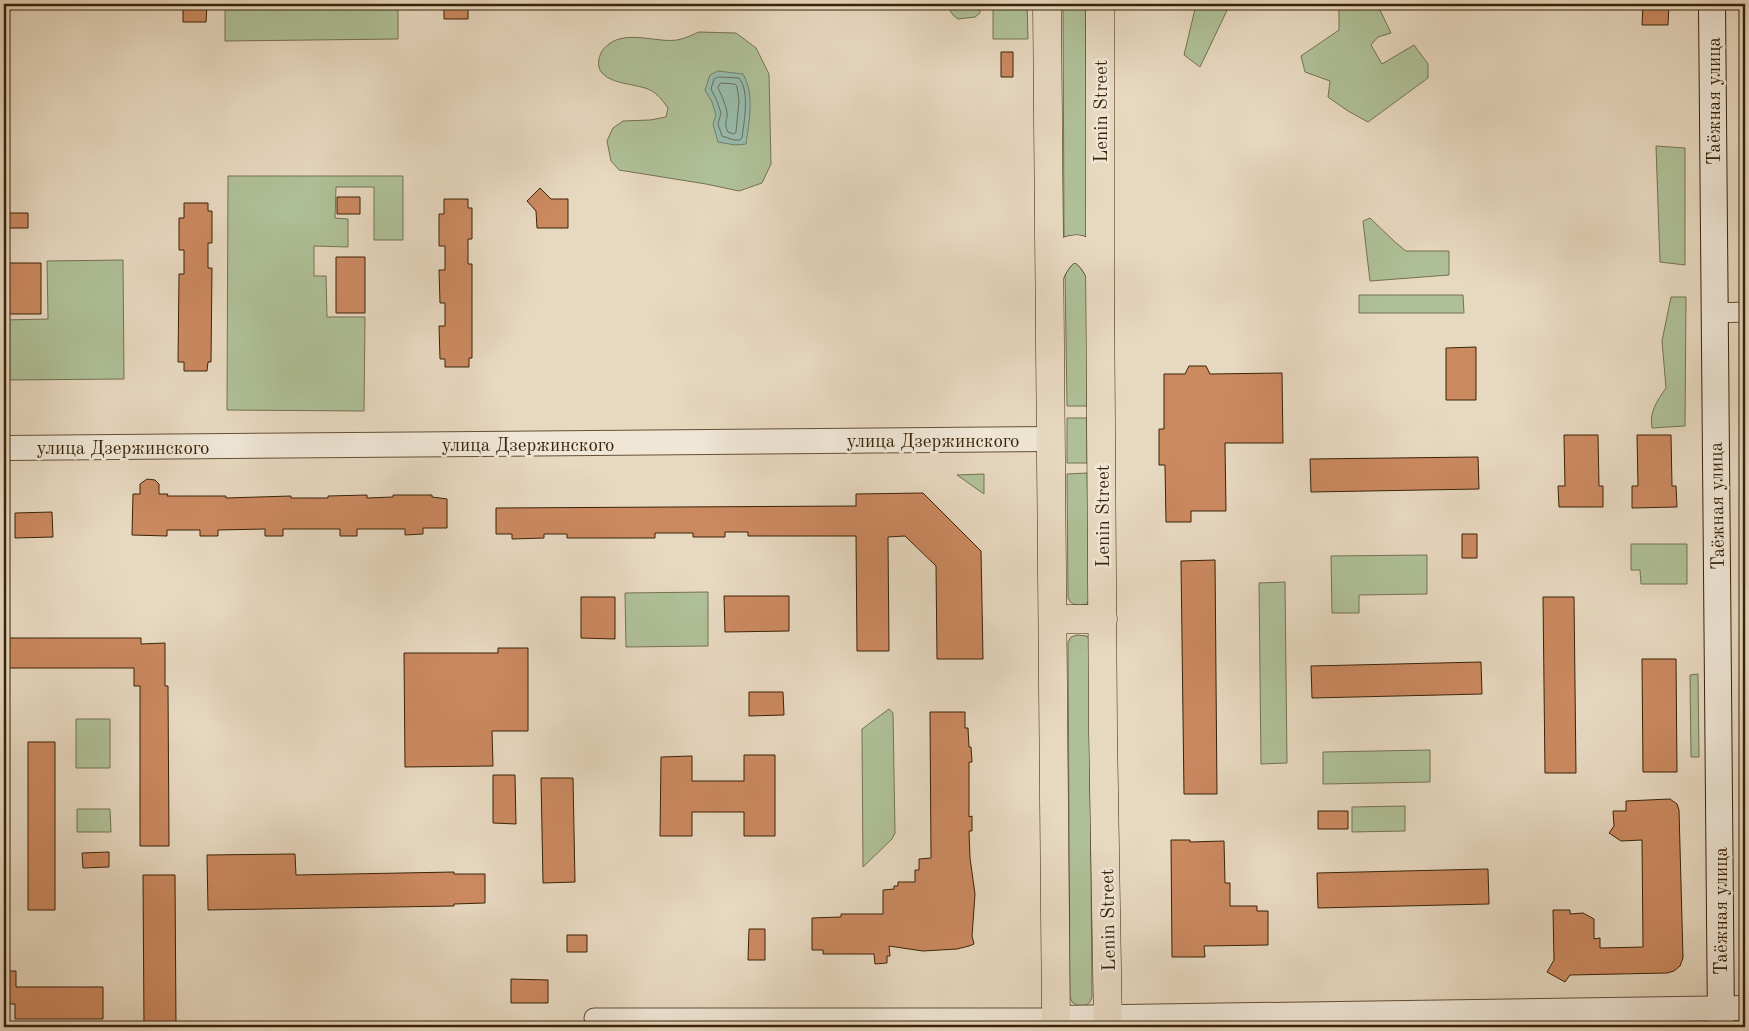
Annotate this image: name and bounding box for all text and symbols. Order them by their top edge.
street label: Таёжная улица [1706,36,1725,165]
street label: Lenin Street [1093,60,1112,162]
street label: улица Дзержинского [846,433,1020,452]
street label: улица Дзержинского [441,437,615,456]
street label: улица Дзержинского [36,440,210,459]
street label: Таёжная улица [1708,441,1729,570]
street label: Lenin Street [1095,465,1114,567]
street label: Таёжная улица [1713,846,1732,975]
street label: Lenin Street [1099,868,1120,972]

